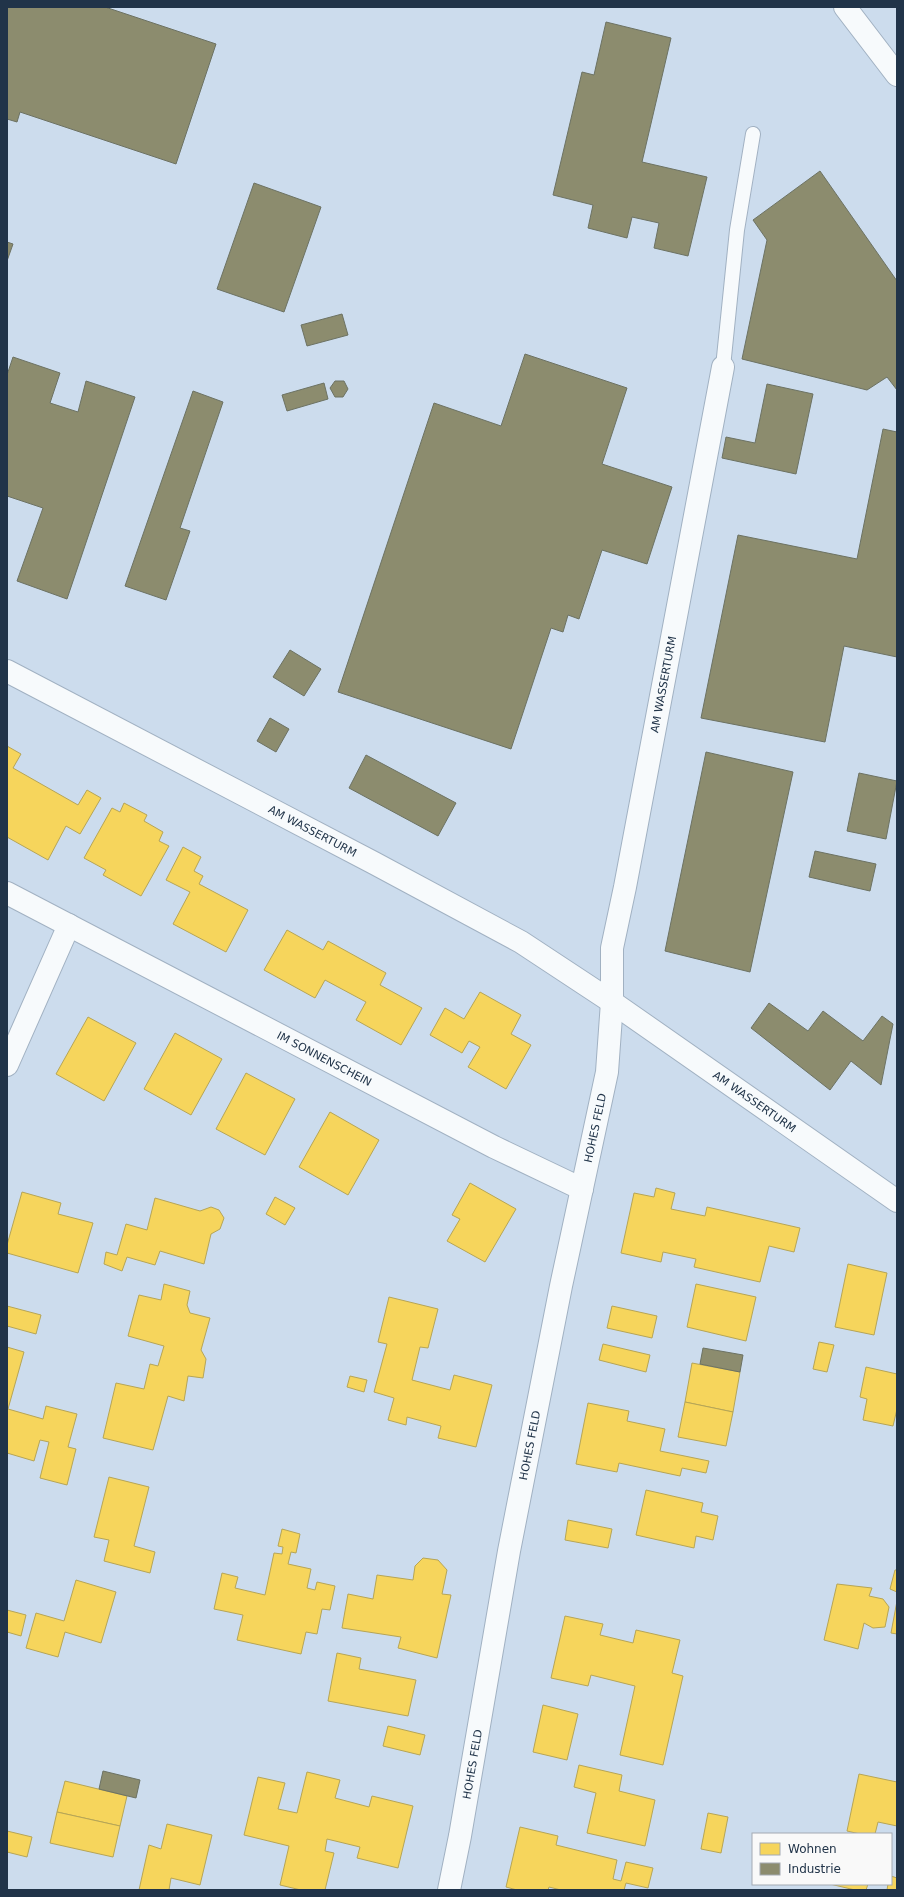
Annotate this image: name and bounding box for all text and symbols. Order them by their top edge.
street label: AM WASSERTURM [648,635,679,734]
street label: AM WASSERTURM [266,803,359,860]
street label: IM SONNENSCHEIN [275,1029,374,1089]
street label: AM WASSERTURM [710,1069,798,1135]
street label: HOHES FELD [582,1092,609,1164]
street label: HOHES FELD [517,1410,543,1481]
street label: HOHES FELD [460,1728,485,1800]
legend [752,1833,892,1885]
text: Wohnen [788,1842,837,1856]
text: Industrie [788,1862,841,1876]

